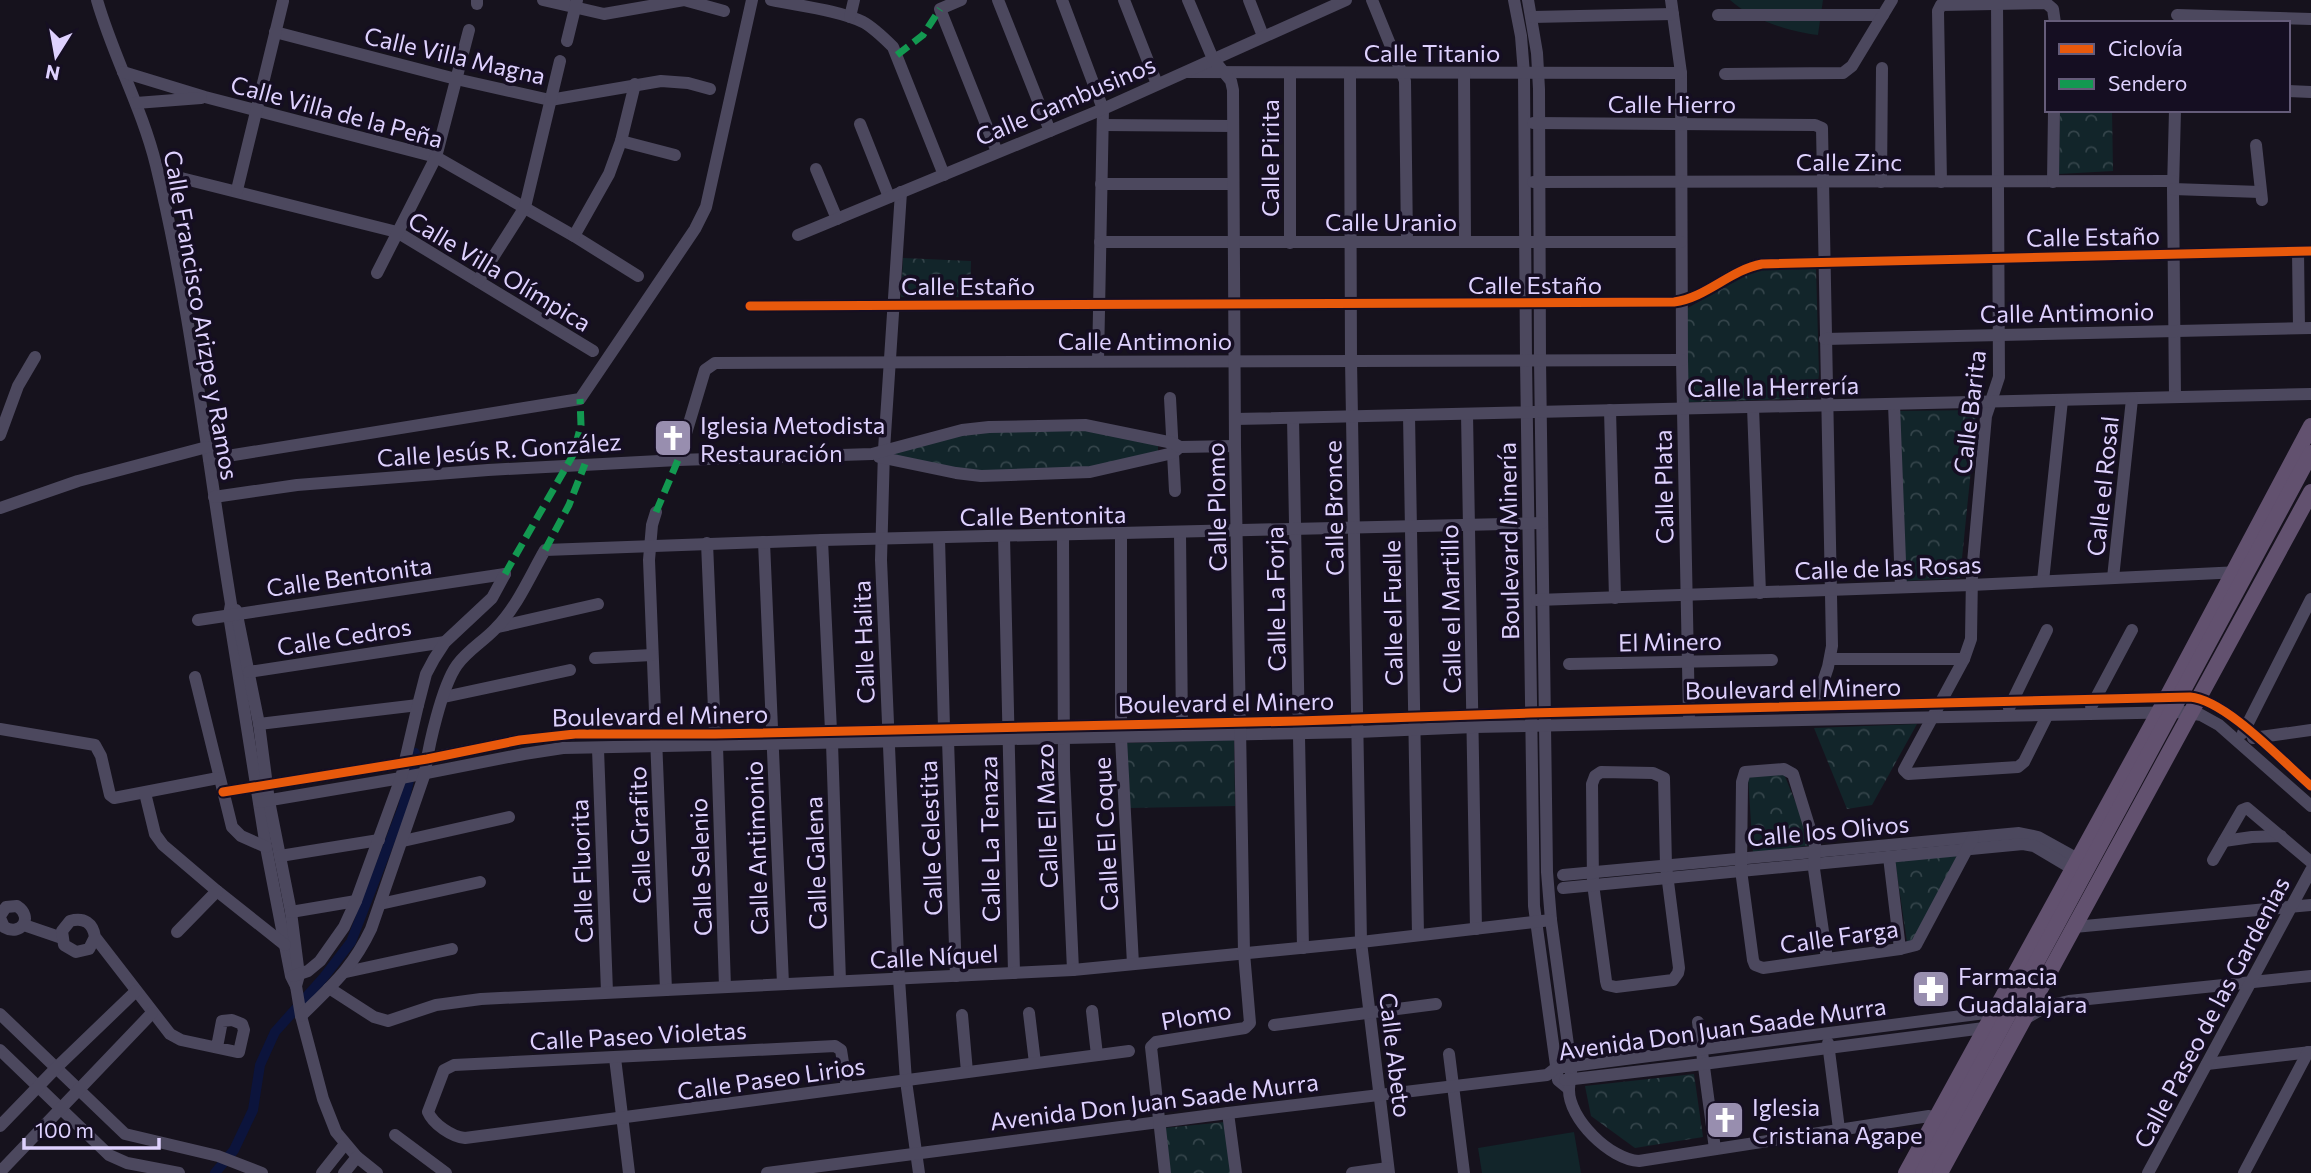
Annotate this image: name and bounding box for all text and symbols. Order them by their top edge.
street label: Calle Villa Magna [362,20,548,90]
north arrow [21,21,91,91]
legend [2045,21,2290,112]
text: Ciclovía [2108,35,2183,60]
street label: Calle Titanio [1364,38,1500,67]
street label: Calle Gambusinos [971,49,1159,151]
text: N [43,61,62,86]
street label: Calle Villa de la Peña [228,69,446,153]
text: Sendero [2108,70,2187,95]
street label: Calle Hierro [1608,89,1736,118]
street label: Calle Pirita [1255,99,1284,217]
street label: Calle Zinc [1796,147,1902,176]
street label: Calle Francisco Arizpe y Ramos [159,148,245,482]
street label: Calle Villa Olímpica [403,205,597,337]
street label: Calle Uranio [1325,207,1457,236]
street label: Calle Estaño [2026,220,2160,252]
street label: Calle Estaño [1468,270,1602,299]
street label: Calle Estaño [901,271,1035,300]
street label: Calle Antimonio [1980,296,2154,328]
street label: Calle Antimonio [1058,326,1232,355]
street label: Calle Barita [1947,348,1991,476]
street label: Calle la Herrería [1687,370,1859,402]
place label: Iglesia Metodista Restauración [700,410,885,467]
street label: Calle el Rosal [2080,414,2124,558]
church icon: Iglesia Metodista Restauración [652,417,694,459]
street label: Calle Jesús R. González [376,426,622,472]
street label: Calle Plata [1648,429,1678,545]
street label: Calle Bronce [1317,440,1349,576]
street label: Calle Plomo [1200,442,1232,572]
street label: Boulevard Minería [1492,442,1524,640]
street label: Calle Bentonita [959,499,1127,531]
street label: Calle el Martillo [1434,524,1466,694]
street label: Calle La Forja [1259,526,1291,672]
street label: Calle el Fuelle [1376,540,1408,686]
street label: Calle de las Rosas [1794,549,1982,585]
street label: Calle Bentonita [264,550,434,602]
street label: Calle Halita [846,580,880,704]
street label: Calle Cedros [275,611,413,661]
street label: El Minero [1618,626,1722,656]
street label: Boulevard el Minero [1685,672,1901,704]
street label: Boulevard el Minero [1118,686,1334,718]
street label: Boulevard el Minero [552,699,768,731]
street label: Calle El Mazo [1029,743,1063,889]
street label: Calle La Tenaza [973,756,1005,922]
street label: Calle El Coque [1086,756,1124,912]
street label: Calle Antimonio [738,760,774,936]
street label: Calle Celestita [913,760,947,916]
street label: Calle Grafito [622,766,656,904]
street label: Calle Galena [798,796,832,930]
street label: Calle Selenio [683,797,717,937]
street label: Calle Fluorita [564,798,598,944]
street label: Calle los Olivos [1746,808,1910,852]
street label: Calle Paseo de las Gardenias [2127,871,2295,1153]
street label: Calle Farga [1778,913,1900,959]
street label: Calle Níquel [869,938,999,974]
place label: Farmacia Guadalajara [1958,961,2087,1018]
pharmacy icon: Farmacia Guadalajara [1910,968,1952,1010]
street label: Calle Abeto [1374,991,1418,1119]
street label: Avenida Don Juan Saade Murra [1556,991,1888,1065]
street label: Plomo [1159,995,1233,1035]
street label: Calle Paseo Violetas [529,1015,747,1055]
street label: Calle Paseo Lirios [675,1050,867,1106]
street label: Avenida Don Juan Saade Murra [988,1066,1320,1136]
place label: Iglesia Cristiana Agape [1752,1092,1923,1149]
church icon: Iglesia Cristiana Agape [1704,1099,1746,1141]
scale bar [24,1106,159,1150]
text: 100 m [35,1117,94,1142]

